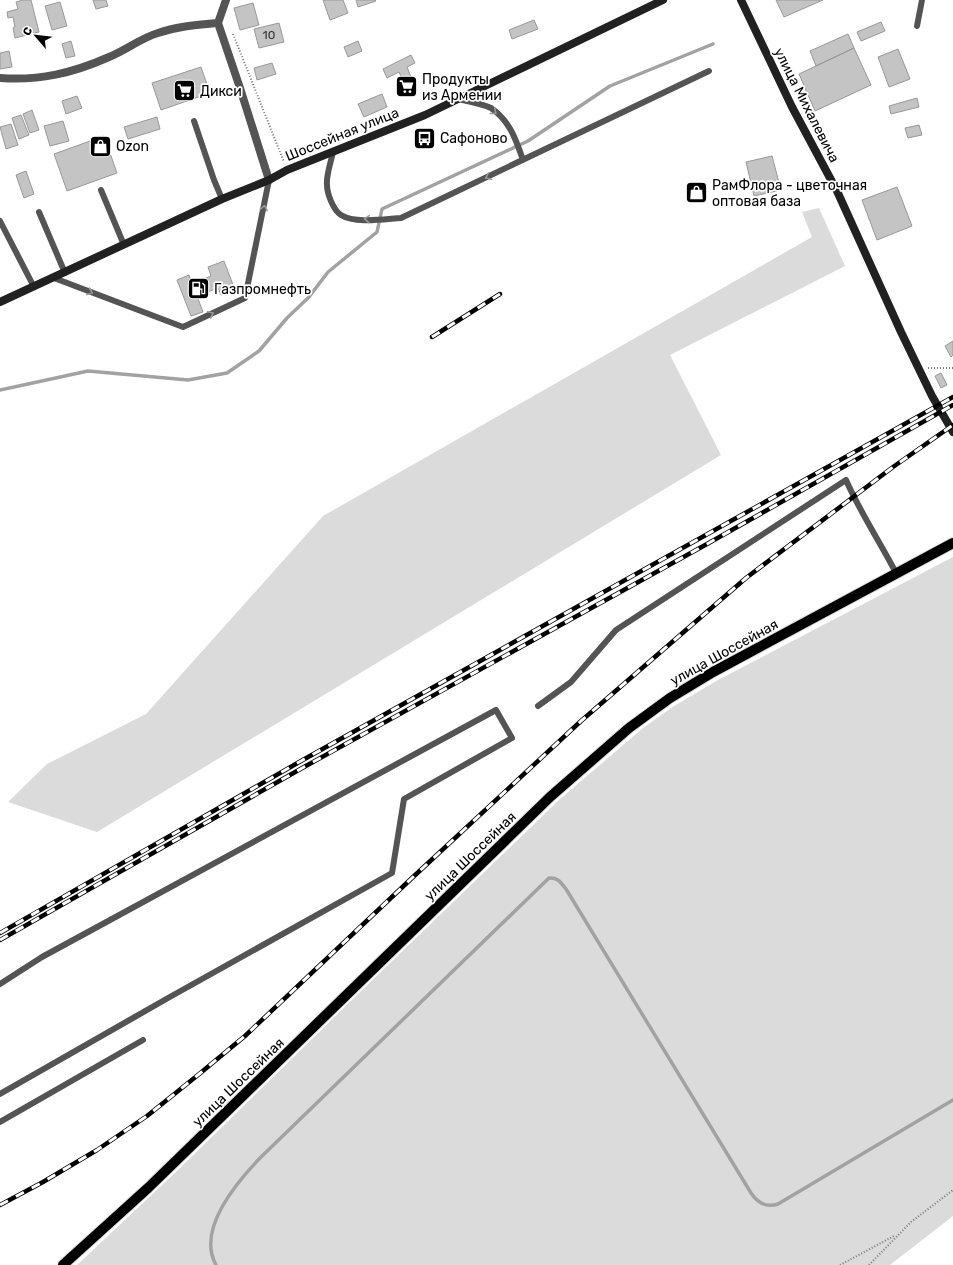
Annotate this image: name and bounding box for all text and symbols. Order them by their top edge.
north arrow [16,16,56,56]
text: С [20,25,35,38]
house number: 10 [263,28,275,42]
street label: улица Михалевича [770,45,843,165]
place label: Продукты из Армении [422,71,502,104]
supermarket icon: Продукты из Армении [393,74,419,100]
supermarket icon: Дикси [172,78,198,104]
place label: Дикси [200,83,242,100]
street label: Шоссейная улица [283,104,401,165]
one-way arrow [489,107,496,114]
bus stop icon: Сафоново [411,125,437,151]
place label: Сафоново [440,130,508,147]
shop icon: Ozon [87,133,113,159]
place label: Ozon [116,138,149,155]
one-way arrow [484,172,492,180]
place label: РамФлора - цветочная оптовая база [712,177,867,210]
shop icon: РамФлора - цветочная оптовая база [683,180,709,206]
one-way arrow [259,205,267,211]
one-way arrow [364,215,370,224]
fuel station icon: Газпромнефть [186,276,212,302]
place label: Газпромнефть [214,281,311,298]
one-way arrow [87,287,94,295]
one-way arrow [206,311,214,319]
street label: улица Шоссейная [667,616,781,689]
street label: улица Шоссейная [421,808,520,904]
street label: улица Шоссейная [189,1034,288,1130]

